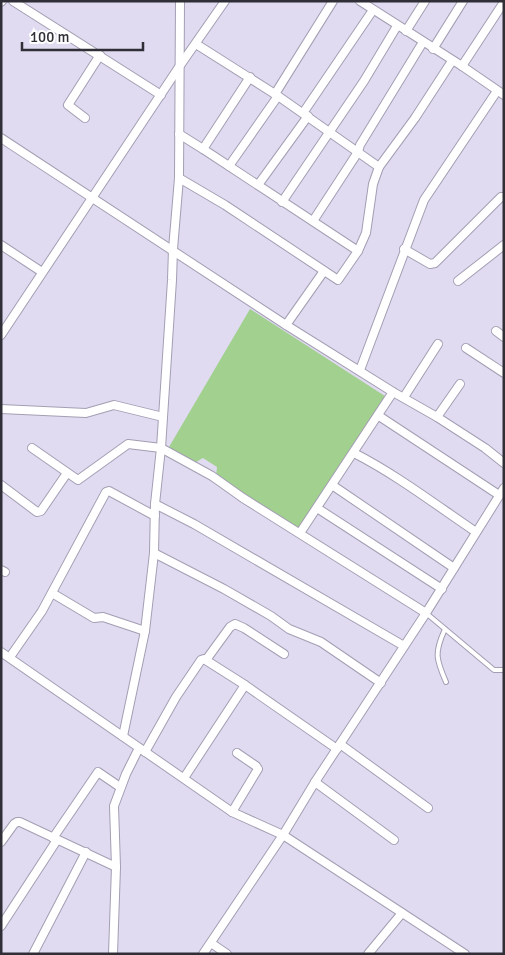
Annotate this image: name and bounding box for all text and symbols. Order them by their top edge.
scale bar [22,20,144,52]
text: 100 m [30,28,70,46]

